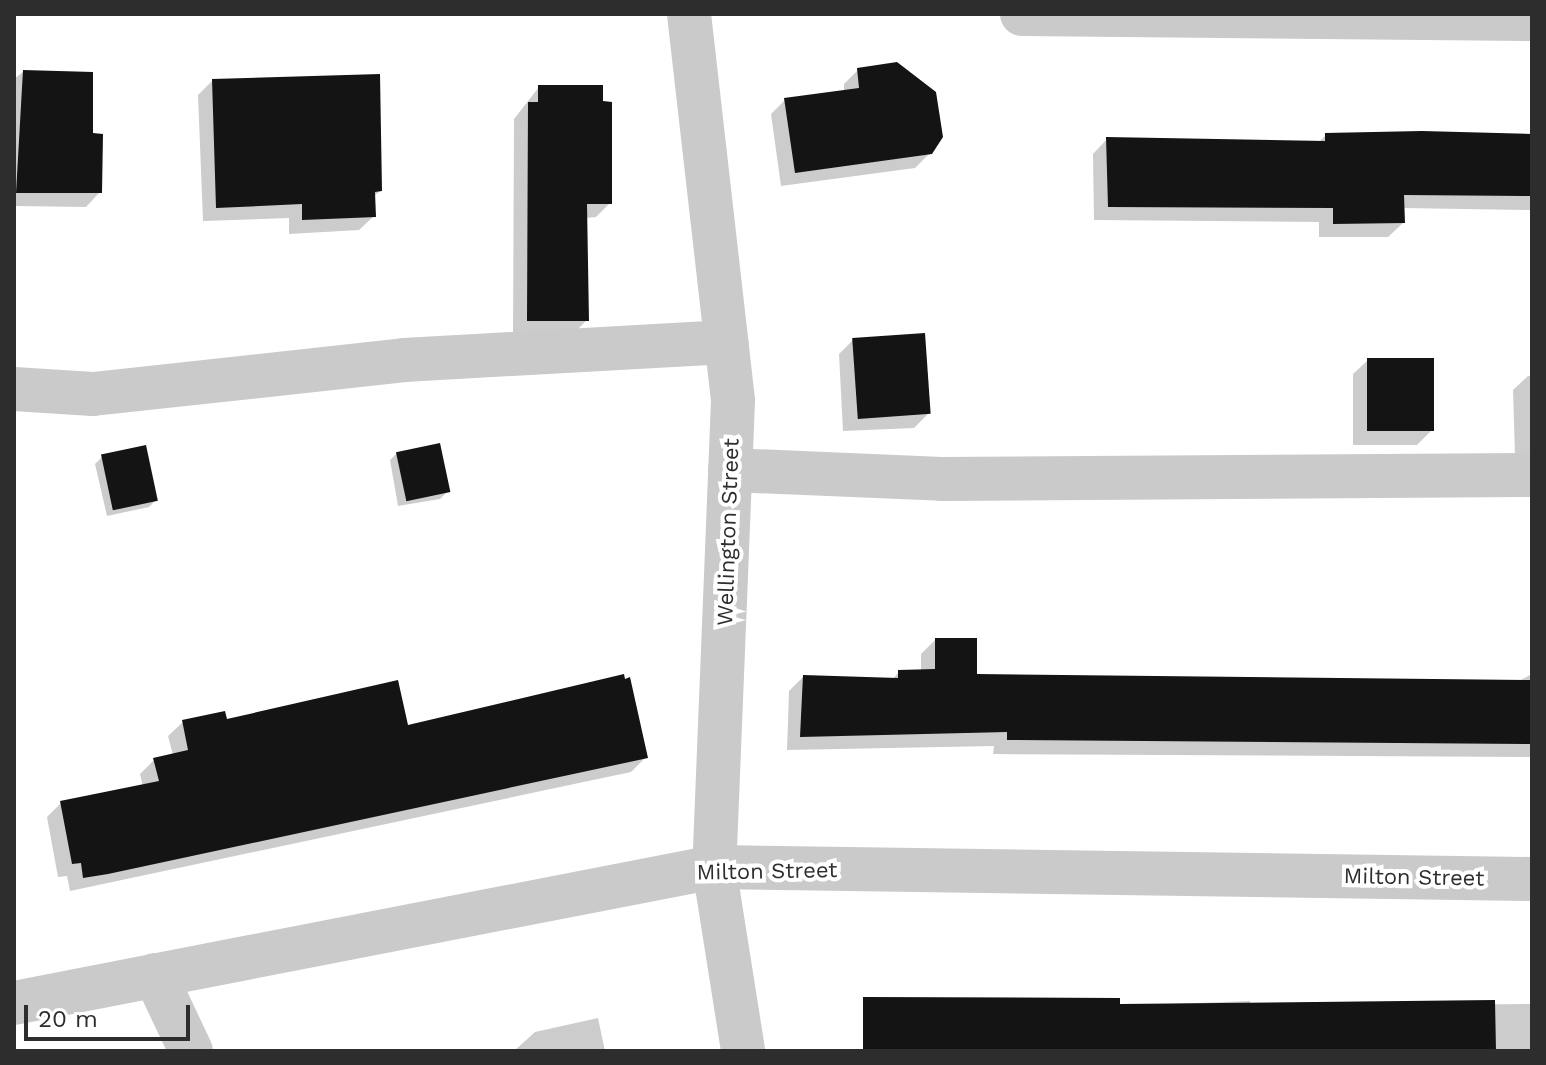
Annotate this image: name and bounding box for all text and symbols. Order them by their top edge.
street label: Wellington Street [712,438,744,626]
street label: Milton Street [696,857,838,885]
street label: Milton Street [1343,863,1485,891]
scale bar [28,989,194,1039]
text: 20 m [38,1005,98,1033]

